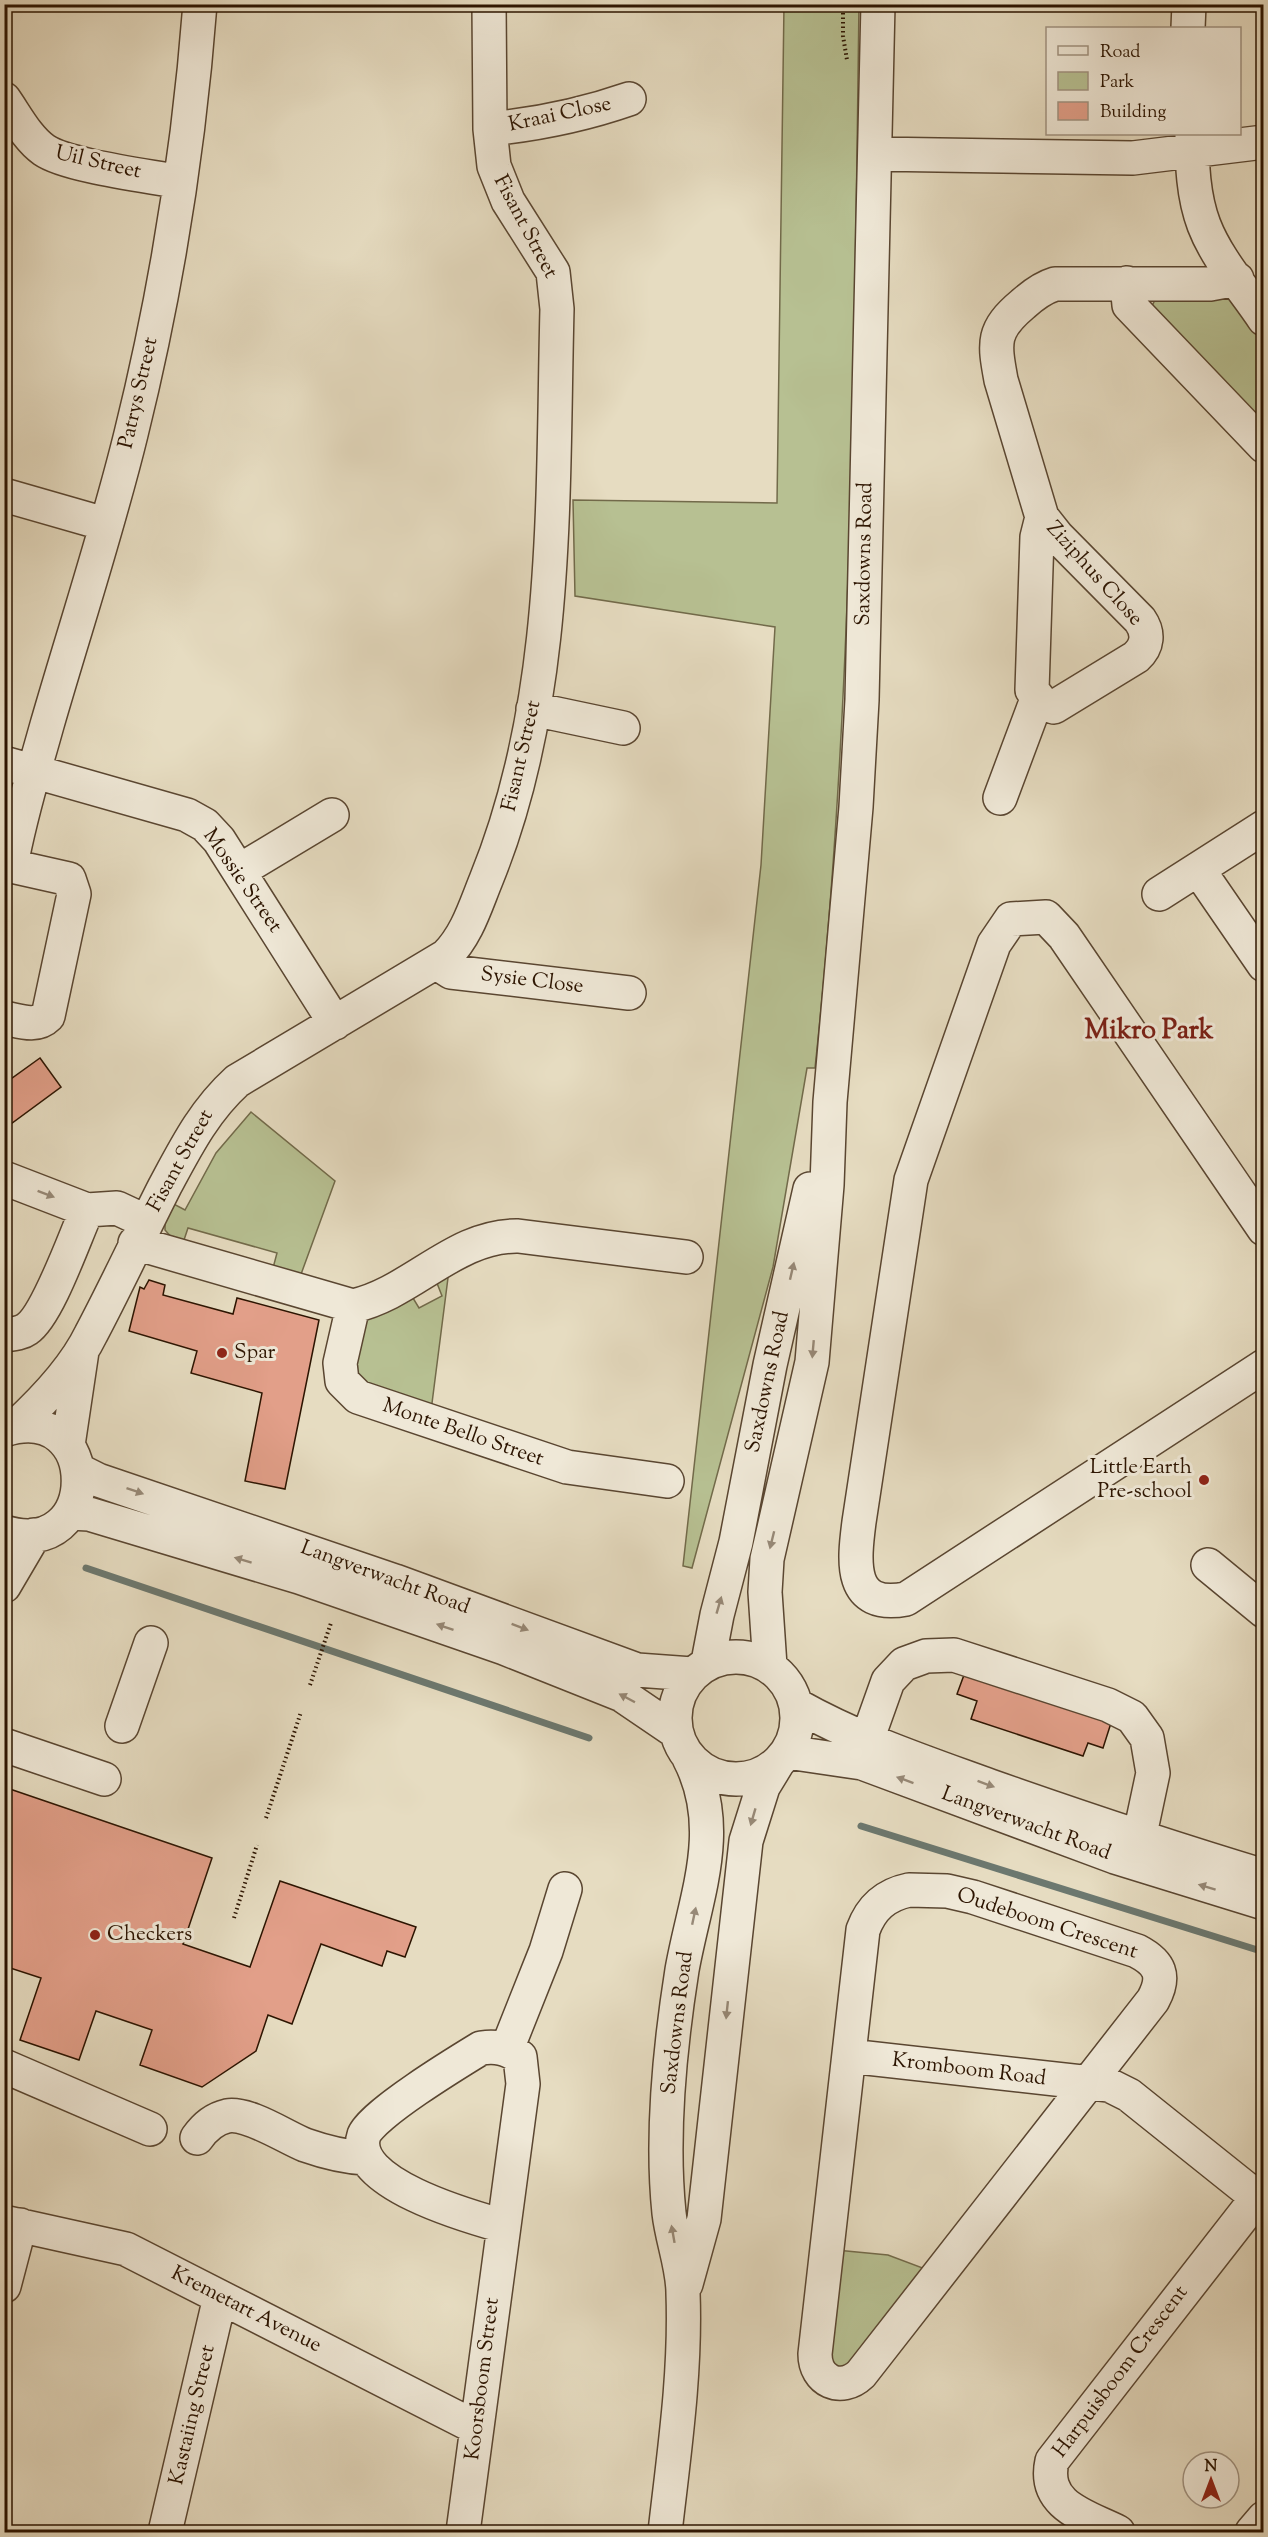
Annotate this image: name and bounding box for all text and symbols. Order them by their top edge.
legend [1046,27,1241,135]
text: Road [1100,40,1140,66]
text: Park [1100,70,1135,96]
street label: Kraai Close [506,89,614,141]
text: Building [1100,100,1166,126]
street label: Uil Street [52,139,144,187]
street label: Fisant Street [485,170,565,284]
street label: Patrys Street [112,334,166,452]
street label: Saxdowns Road [849,482,881,626]
street label: Ziziphus Close [1039,515,1149,633]
street label: Fisant Street [495,697,549,815]
street label: Mossie Street [195,823,289,939]
street label: Sysie Close [479,960,585,1002]
district label: Mikro Park [1085,1012,1214,1051]
street label: Fisant Street [140,1104,222,1218]
one-way arrow [37,1190,55,1199]
one-way arrow [787,1262,797,1280]
street label: Saxdowns Road [738,1308,798,1456]
place label: Spar [234,1338,276,1368]
one-way arrow [808,1340,818,1359]
marker: Spar [215,1346,229,1360]
street label: Monte Bello Street [378,1391,548,1475]
place label: Little Earth Pre-school [1090,1453,1192,1507]
marker: Little Earth Pre-school [1197,1473,1211,1487]
one-way arrow [126,1487,144,1496]
one-way arrow [766,1530,776,1549]
street label: Langverwacht Road [296,1533,474,1623]
one-way arrow [234,1555,252,1564]
one-way arrow [715,1596,725,1614]
one-way arrow [436,1622,454,1632]
one-way arrow [511,1623,529,1632]
one-way arrow [618,1693,635,1703]
one-way arrow [895,1775,913,1785]
street label: Langverwacht Road [937,1779,1115,1869]
one-way arrow [977,1780,995,1790]
one-way arrow [747,1808,757,1826]
street label: Oudeboom Crescent [953,1881,1141,1967]
one-way arrow [1198,1882,1216,1891]
one-way arrow [690,1906,699,1925]
place label: Checkers [107,1920,192,1950]
marker: Checkers [88,1928,102,1942]
street label: Saxdowns Road [654,1950,702,2096]
one-way arrow [722,2000,732,2019]
street label: Kromboom Road [890,2046,1048,2094]
one-way arrow [668,2225,677,2244]
street label: Kremetart Avenue [165,2259,327,2361]
street label: Harpuisboom Crescent [1046,2279,1196,2465]
street label: Koorsboom Street [458,2296,508,2462]
street label: Kastaiing Street [162,2342,224,2488]
north arrow [1181,2450,1241,2510]
text: N [1205,2456,1218,2479]

